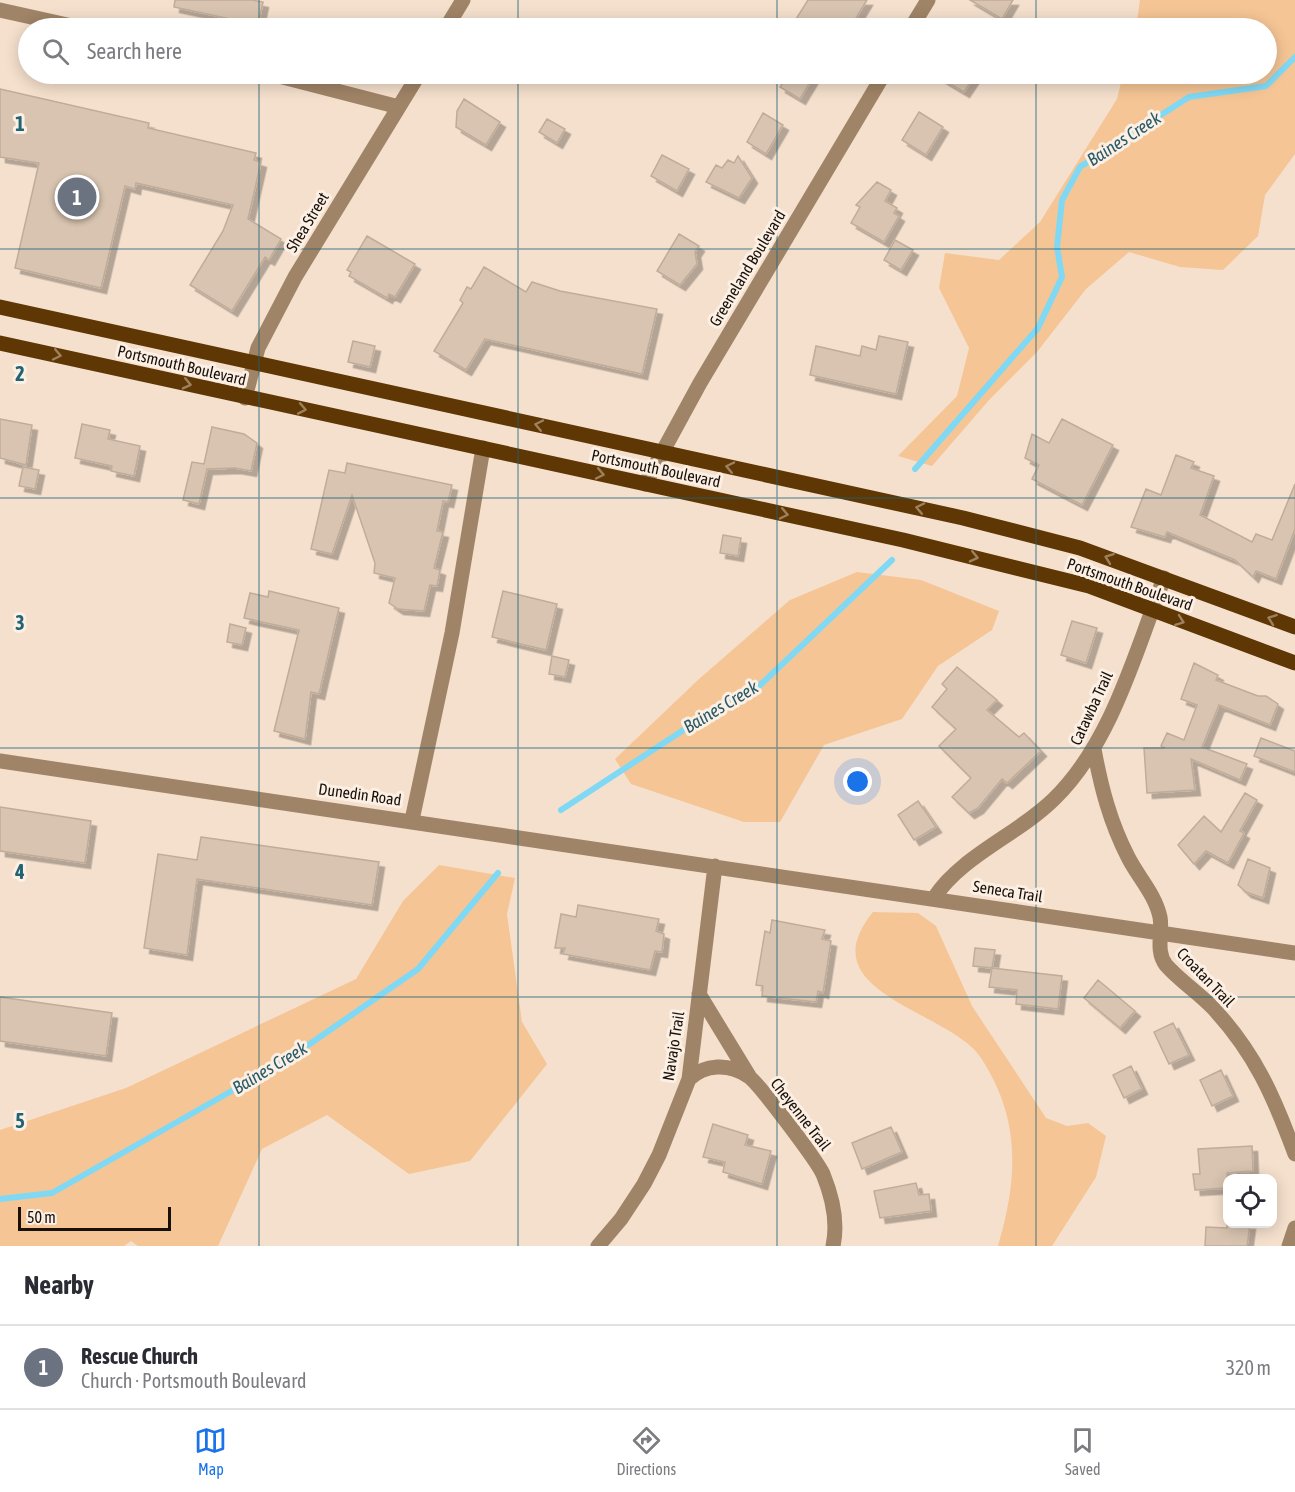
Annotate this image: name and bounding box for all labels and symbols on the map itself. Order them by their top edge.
water label: Baines Creek [1083,106,1165,170]
text: 1 [15,112,25,135]
pin: 1 [58,174,97,220]
street label: Shea Street [282,189,332,255]
street label: Greeneland Boulevard [705,207,789,329]
street label: Portsmouth Boulevard [116,341,248,389]
one-way arrow [52,348,62,361]
text: 2 [15,362,25,385]
one-way arrow [182,377,192,390]
one-way arrow [297,402,307,415]
one-way arrow [535,420,545,433]
street label: Portsmouth Boulevard [590,446,722,490]
one-way arrow [725,461,735,474]
one-way arrow [595,467,605,480]
one-way arrow [916,503,926,516]
one-way arrow [779,507,789,520]
one-way arrow [969,549,979,562]
one-way arrow [1104,553,1115,566]
street label: Portsmouth Boulevard [1065,554,1195,614]
text: 3 [15,611,25,634]
one-way arrow [1174,613,1185,626]
one-way arrow [1268,613,1278,626]
street label: Catawba Trail [1066,668,1116,748]
water label: Baines Creek [680,676,763,737]
your location [843,767,872,796]
street label: Dunedin Road [317,779,403,809]
text: 4 [14,860,25,883]
street label: Seneca Trail [972,877,1045,906]
street label: Croatan Trail [1174,944,1239,1011]
street label: Navajo Trail [659,1009,688,1082]
water label: Baines Creek [229,1037,312,1098]
street label: Cheyenne Trail [766,1074,835,1155]
text: 5 [15,1109,25,1132]
scale bar [18,1204,171,1232]

